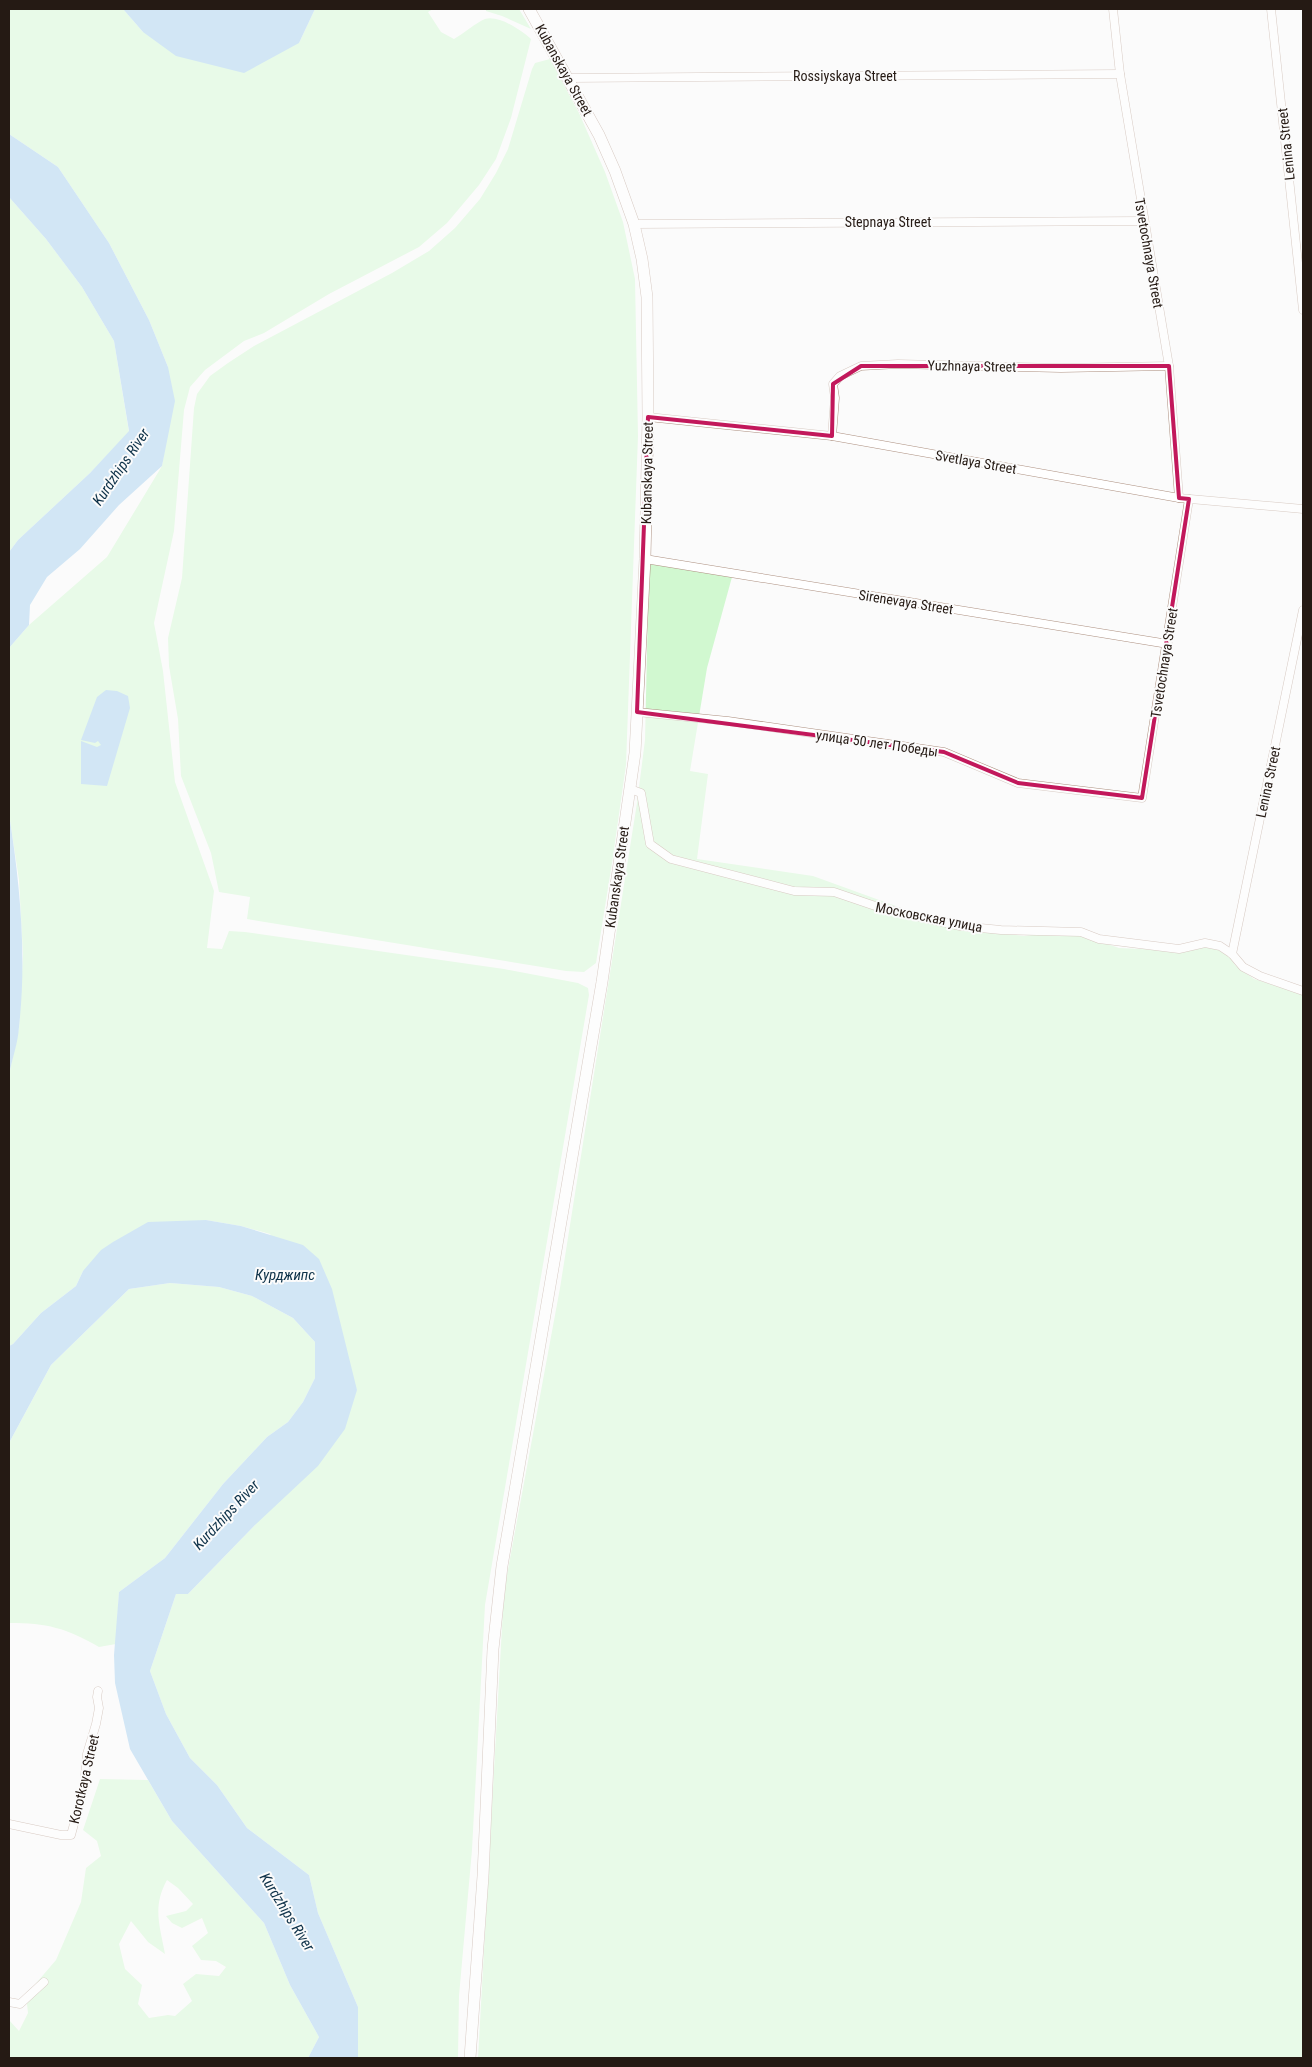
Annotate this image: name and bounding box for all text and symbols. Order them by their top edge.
street label: Kubanskaya Street [532,21,596,119]
street label: Rossiyskaya Street [793,68,897,84]
street label: Lenina Street [1274,107,1298,181]
street label: Tsvetochnaya Street [1131,197,1167,309]
street label: Stepnaya Street [845,214,931,230]
street label: Yuzhnaya Street [928,357,1016,375]
street label: Kubanskaya Street [638,422,656,524]
water label: Kurdzhips River [89,425,154,509]
street label: Svetlaya Street [934,447,1018,477]
street label: Sirenevaya Street [858,587,954,617]
street label: Tsvetochnaya Street [1147,607,1181,719]
street label: улица 50 лет Победы [815,727,939,759]
street label: Lenina Street [1253,745,1283,819]
street label: Kubanskaya Street [602,825,632,929]
street label: Московская улица [874,899,984,935]
water label: Курджипс [255,1266,315,1284]
water label: Kurdzhips River [189,1476,263,1554]
street label: Korotkaya Street [66,1733,102,1825]
water label: Kurdzhips River [256,1870,318,1955]

